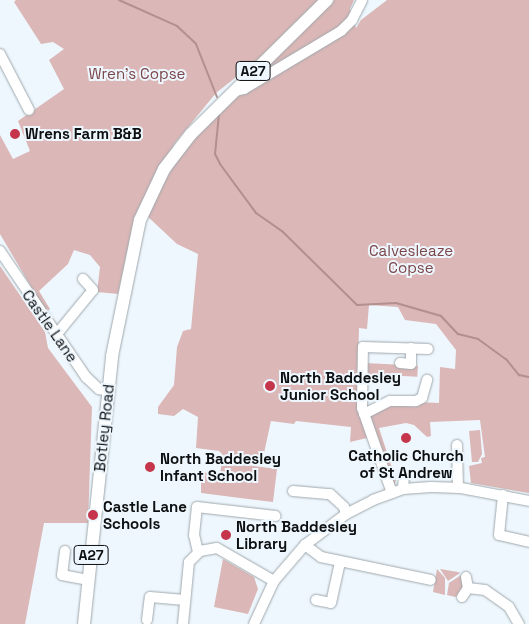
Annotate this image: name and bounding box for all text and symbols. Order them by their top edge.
road number: A27 [236,59,270,82]
park label: Wren's Copse [89,65,185,83]
place label: Wrens Farm B&B [25,125,142,143]
marker: Wrens Farm B&B [9,128,21,140]
park label: Calvesleaze Copse [369,241,453,276]
street label: Castle Lane [19,286,81,366]
place label: North Baddesley Junior School [280,368,401,403]
marker: North Baddesley Junior School [264,380,276,392]
street label: Botley Road [90,383,118,473]
marker: Catholic Church of St Andrew [400,432,412,444]
place label: Catholic Church of St Andrew [348,446,464,481]
place label: North Baddesley Infant School [160,449,281,484]
marker: North Baddesley Infant School [144,461,156,473]
place label: Castle Lane Schools [103,497,187,532]
marker: Castle Lane Schools [87,509,99,521]
place label: North Baddesley Library [236,517,357,552]
marker: North Baddesley Library [220,529,232,541]
road number: A27 [74,544,108,566]

